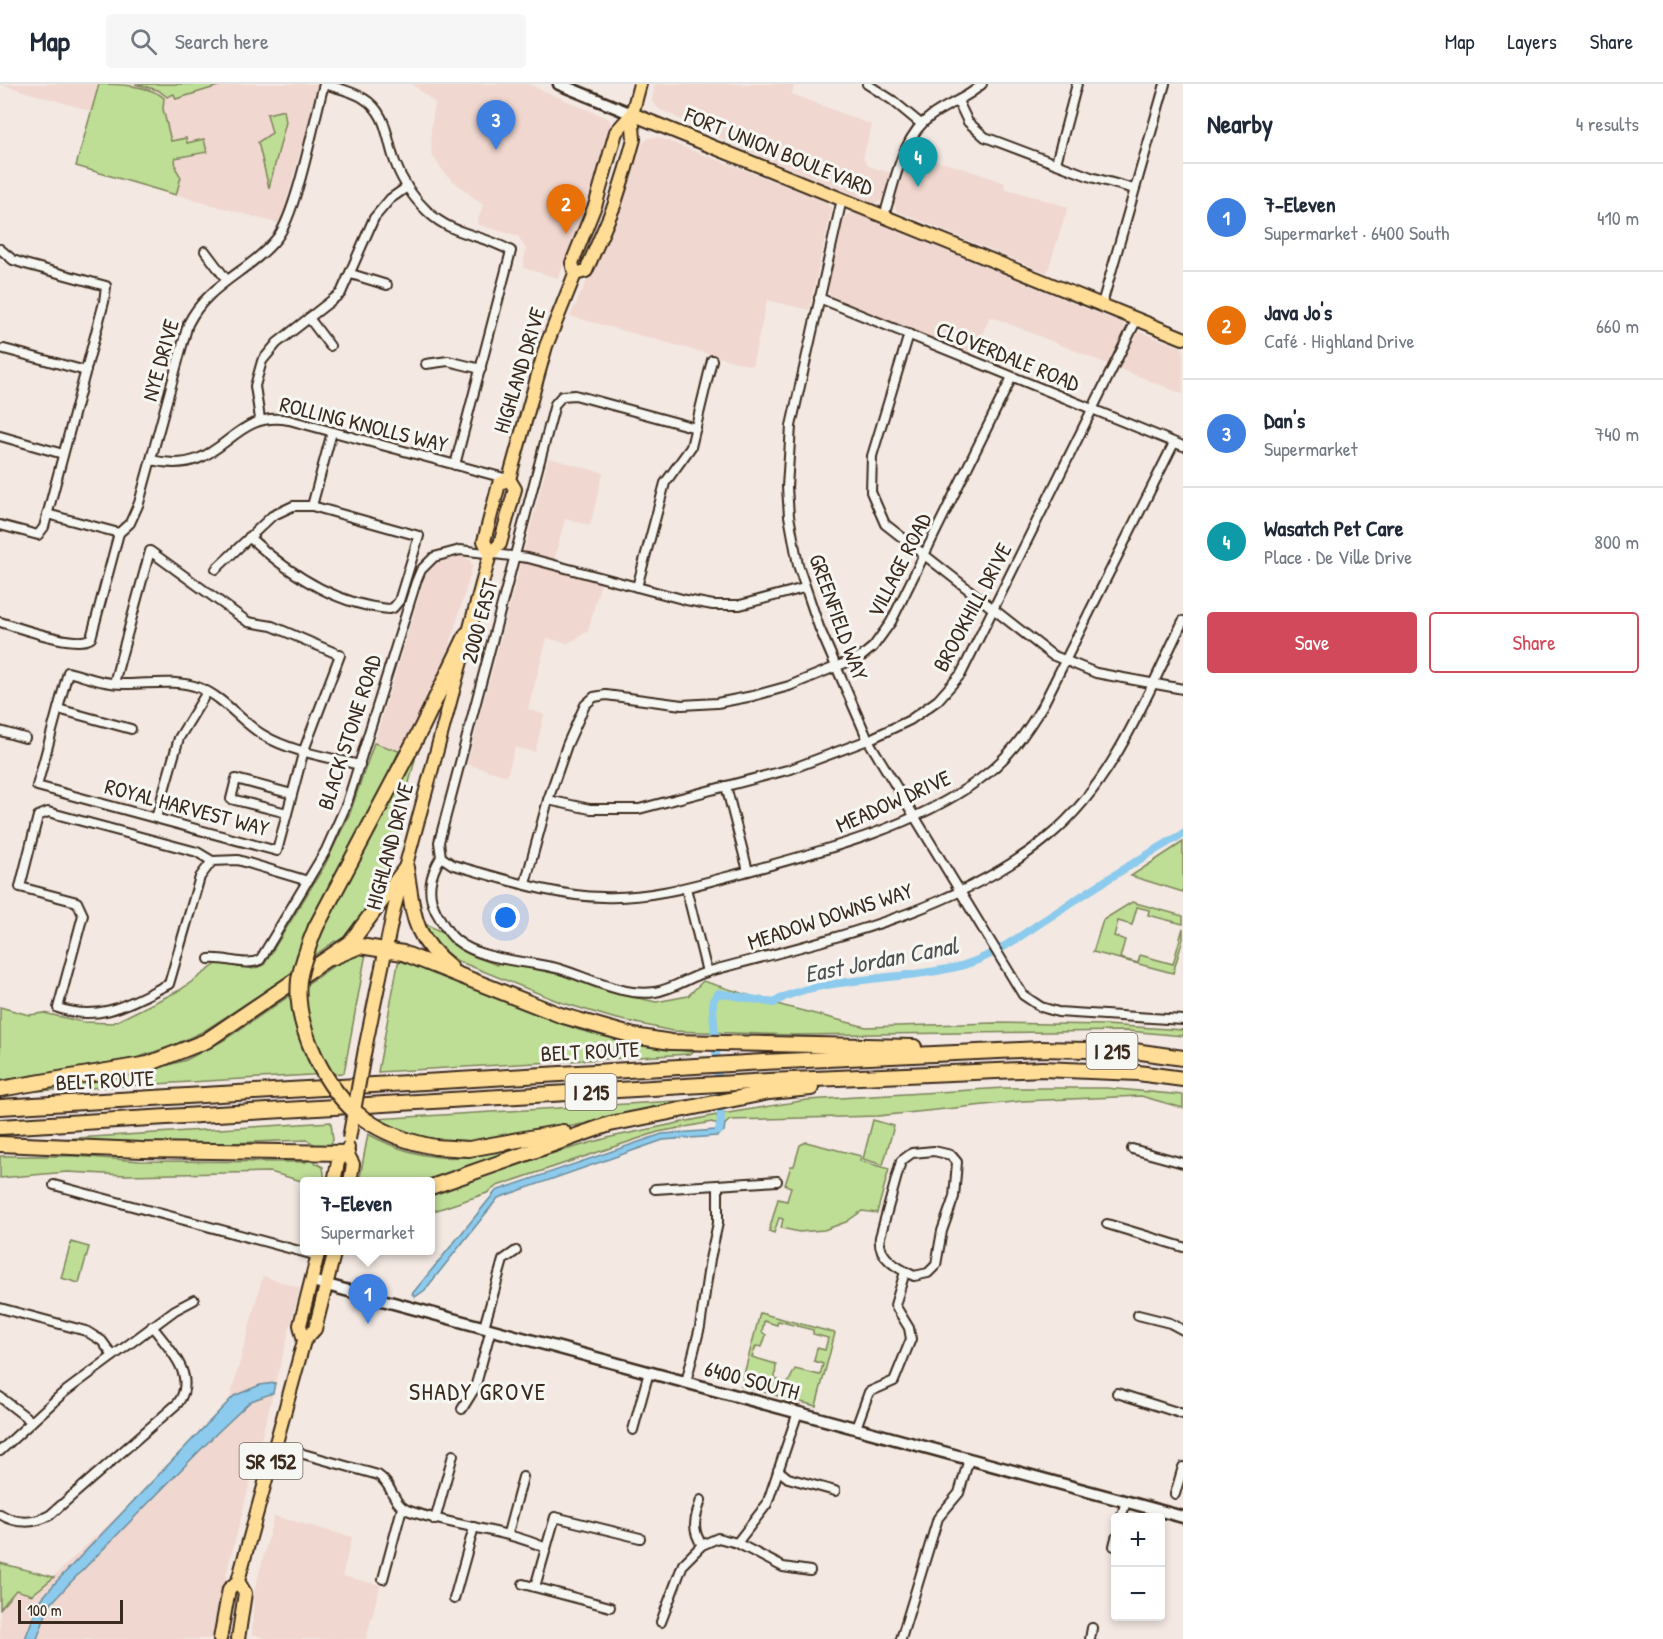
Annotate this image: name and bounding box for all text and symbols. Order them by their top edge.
search box [106,14,526,68]
text: Map [30,22,70,60]
icon: search [127,25,160,58]
text: Search here [175,26,269,56]
text: Map [1445,27,1474,56]
text: Layers [1507,27,1557,56]
text: Share [1590,27,1633,56]
street label: FORT UNION BOULEVARD [679,99,878,203]
pin: 3 [476,100,516,150]
text: Nearby [1207,106,1273,141]
text: 4 results [1576,110,1639,137]
pin: 4 [898,138,938,187]
pin: 2 [546,184,586,234]
text: 7-Eleven [1264,189,1336,219]
text: 1 [1223,204,1230,231]
text: 410 m [1597,204,1639,231]
text: Supermarket · 6400 South [1264,219,1449,246]
text: Java Jo's [1264,297,1332,327]
street label: HIGHLAND DRIVE [486,303,552,437]
text: 2 [1222,312,1231,339]
text: 660 m [1596,312,1639,339]
street label: CLOVERDALE ROAD [932,314,1085,399]
street label: NYE DRIVE [134,315,186,404]
text: Café · Highland Drive [1264,327,1415,354]
street label: ROLLING KNOLLS WAY [277,389,451,459]
text: Dan's [1264,405,1305,435]
text: 3 [1222,420,1231,447]
text: 740 m [1594,420,1639,447]
text: Supermarket [1264,435,1358,462]
street label: VILLAGE ROAD [860,507,938,622]
text: Wasatch Pet Care [1264,513,1404,543]
text: 4 [1223,528,1230,555]
text: 800 m [1594,528,1639,555]
street label: BROOKHILL DRIVE [925,537,1019,677]
text: Place · De Ville Drive [1264,543,1412,570]
street label: GREENFIELD WAY [802,550,876,685]
street label: 2000 EAST [453,575,505,666]
button: Save [1207,612,1417,673]
button: Share [1429,612,1639,673]
street label: BLACK STONE ROAD [310,650,388,813]
street label: MEADOW DRIVE [831,762,955,840]
street label: ROYAL HARVEST WAY [102,771,273,843]
street label: HIGHLAND DRIVE [358,779,420,913]
street label: MEADOW DOWNS WAY [744,875,917,957]
your location [491,903,520,932]
water label: East Jordan Canal [802,928,962,990]
street label: BELT ROUTE [540,1033,640,1069]
road number: I 215 [1086,1033,1138,1069]
street label: BELT ROUTE [55,1062,155,1098]
road number: I 215 [566,1074,616,1110]
popup [300,1177,435,1255]
text: 7-Eleven [321,1188,392,1218]
text: Supermarket [321,1218,414,1245]
pin: 1 [348,1274,388,1324]
street label: 6400 SOUTH [701,1353,803,1407]
district label: SHADY GROVE [409,1375,547,1407]
road number: SR 152 [240,1443,302,1479]
map controls [1111,1513,1165,1621]
button: + [1111,1513,1165,1567]
button: − [1111,1567,1165,1621]
scale bar [18,1597,123,1624]
text: 100 m [27,1599,62,1621]

